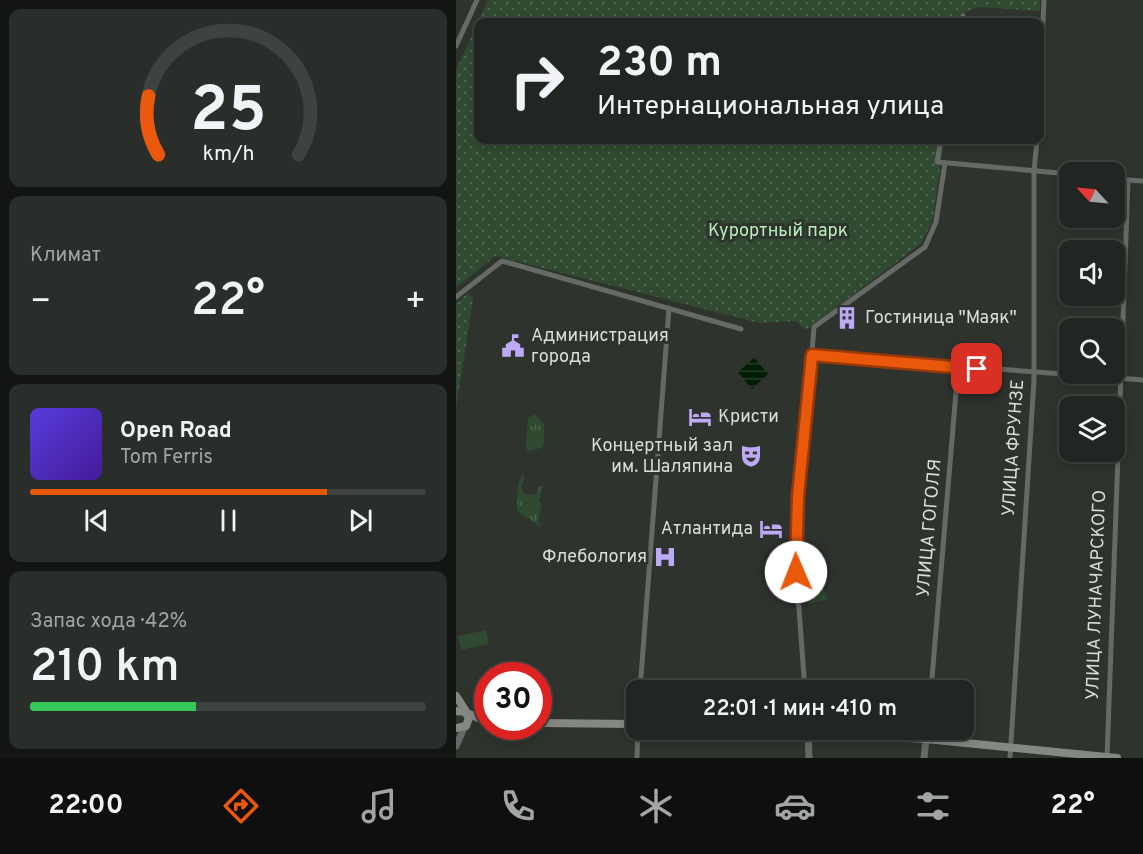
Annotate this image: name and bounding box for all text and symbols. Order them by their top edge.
text: 230 m [597,38,722,91]
icon: right [498,42,576,120]
text: 25 [190,74,266,153]
text: Интернациональная улица [597,90,944,124]
text: km/h [202,142,254,169]
north arrow [1059,162,1125,228]
map controls [1059,162,1125,462]
park label: Курортный парк [708,220,848,243]
button: sound [1059,240,1125,306]
text: Климат [30,243,101,269]
text: 22° [191,274,265,331]
text: − [30,282,51,324]
text: + [405,282,426,324]
building icon: Гостиница "Маяк" [834,305,860,331]
place label: Гостиница "Маяк" [865,307,1017,330]
button: search [1059,318,1125,384]
place label: Администрация города [531,325,669,369]
public building icon: Администрация города [500,333,526,359]
pin [951,343,1002,394]
icon: arrive [960,352,993,385]
street label: УЛИЦА ФРУНЗЕ [998,379,1030,517]
button: layers [1059,396,1125,462]
hotel icon: Кристи [687,404,713,430]
place label: Кристи [718,406,779,429]
text: Open Road [120,418,232,445]
place label: Концертный зал им. Шаляпина [591,435,733,479]
theatre icon: Концертный зал им. Шаляпина [738,443,764,469]
text: Tom Ferris [120,445,213,471]
street label: УЛИЦА ГОГОЛЯ [913,458,947,598]
street label: УЛИЦА ЛУНАЧАРСКОГО [1082,489,1112,701]
icon: previous [80,504,113,537]
icon: pause [212,504,245,537]
icon: next [344,504,377,537]
hotel icon: Атлантида [758,516,784,542]
place label: Атлантида [661,518,753,541]
position arrow [764,540,828,604]
hospital icon: Флебология [652,544,678,570]
place label: Флебология [542,546,647,569]
text: Запас хода · 42% [30,609,187,635]
text: 210 km [30,640,179,697]
speed limit sign: 30 [474,662,552,740]
text: 22:01 · 1 мин · 410 m [703,696,897,723]
icon: directions [220,785,262,827]
icon: music [358,785,400,827]
icon: phone [497,785,539,827]
icon: climate [635,785,677,827]
icon: car [774,785,816,827]
icon: filters [912,785,954,827]
text: 22:00 [48,789,123,823]
text: 22° [1050,789,1095,823]

